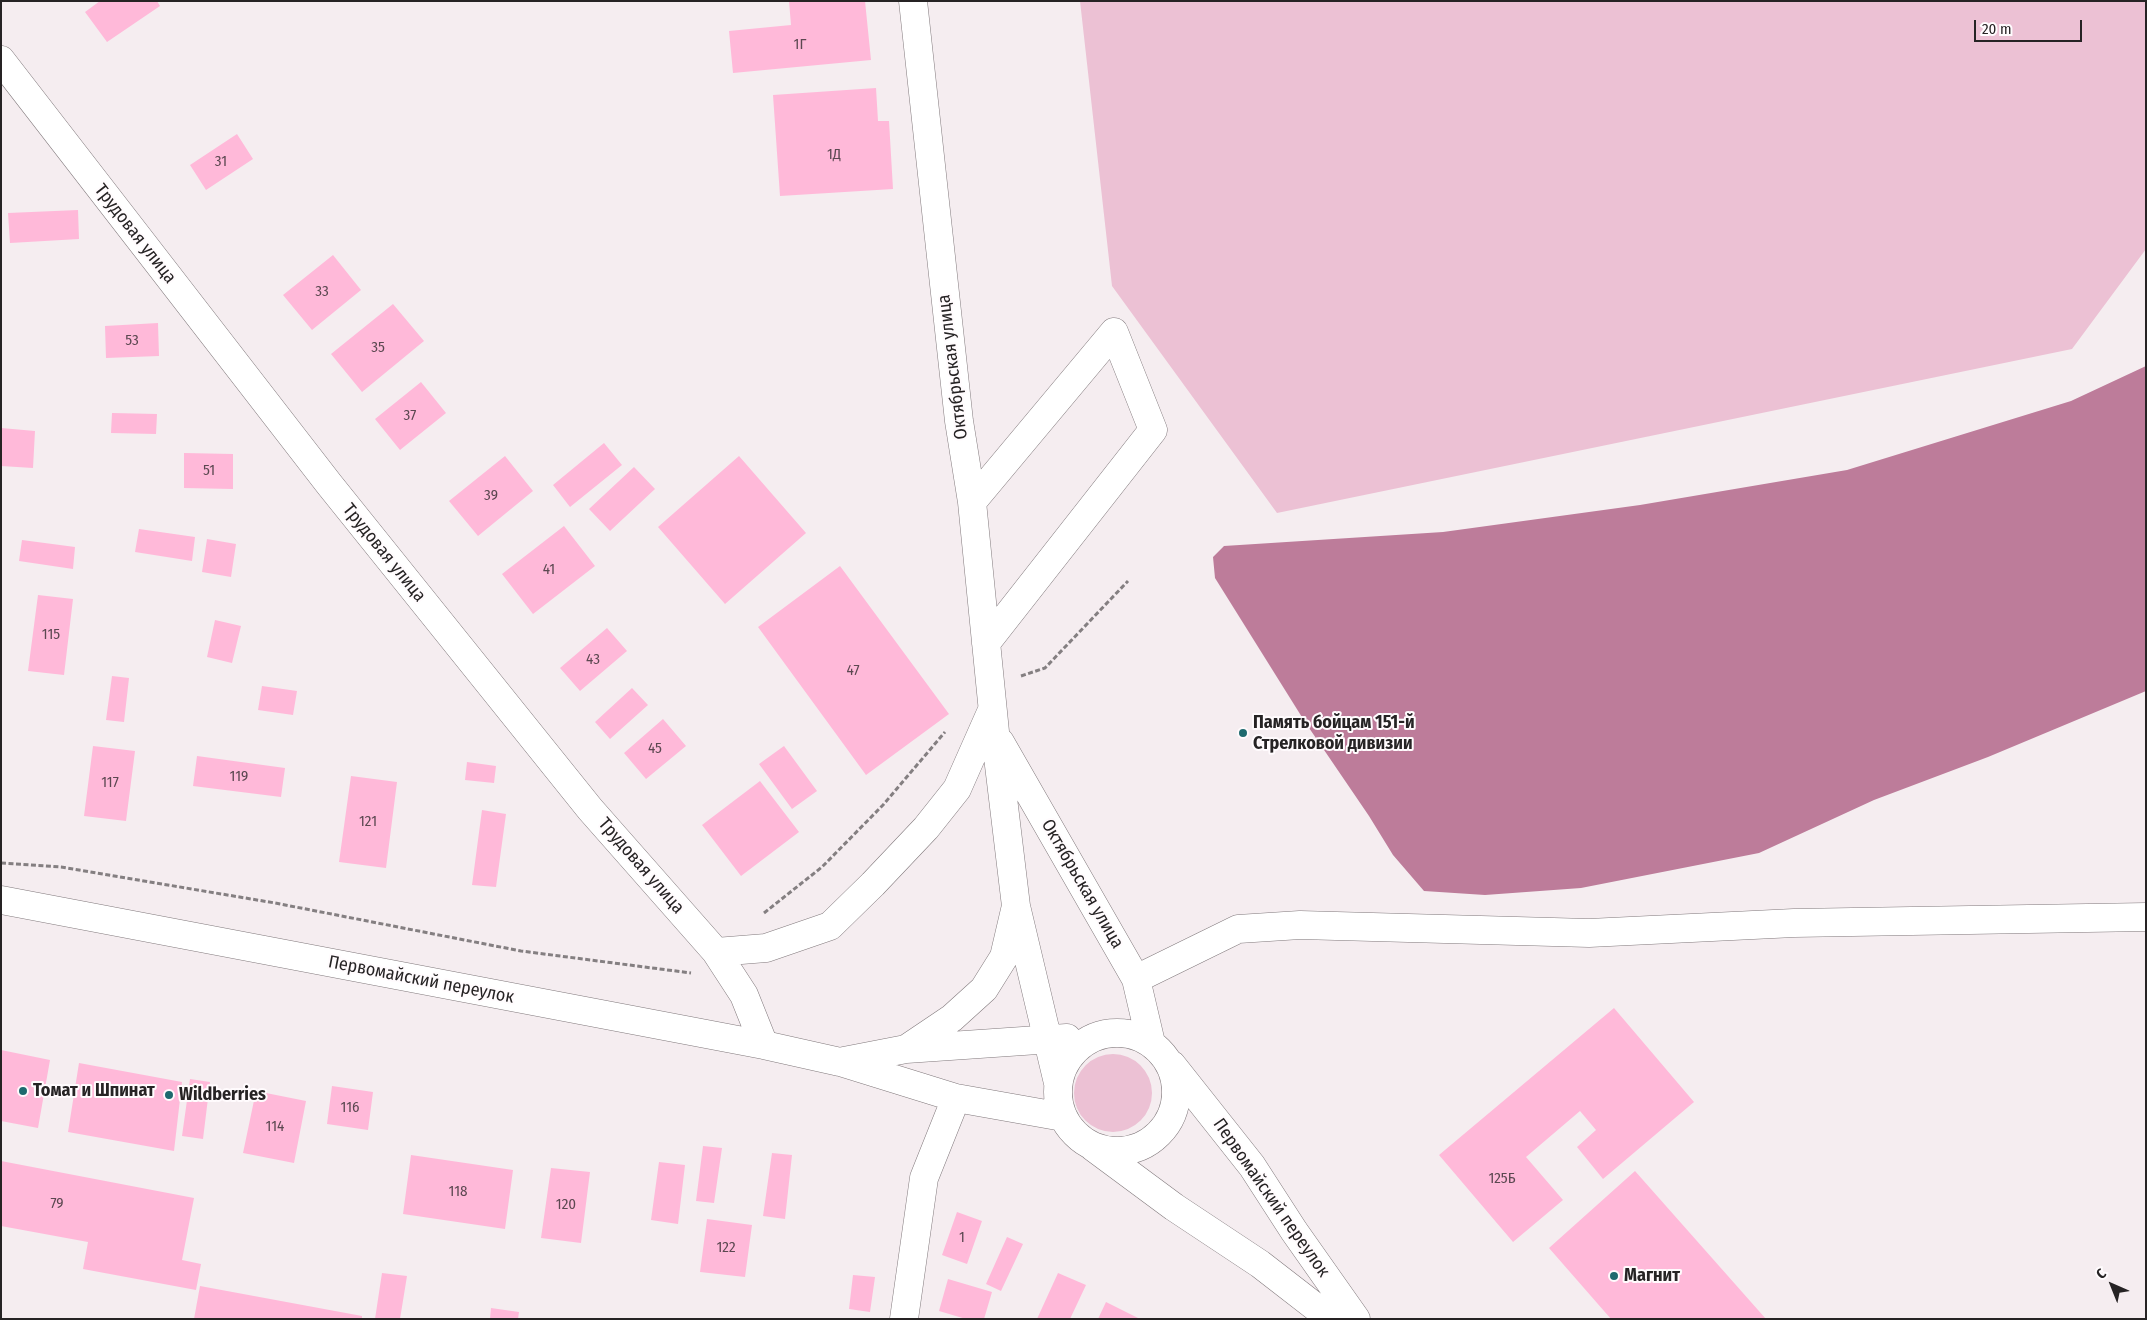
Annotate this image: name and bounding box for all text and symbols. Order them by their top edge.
scale bar [1977,10,2084,42]
text: 20 m [1982,20,2012,38]
house number: 1Г [794,36,806,54]
house number: 1Д [827,146,841,164]
house number: 31 [215,153,227,171]
street label: Трудовая улица [90,180,180,288]
house number: 33 [315,283,329,301]
street label: Октябрьская улица [933,293,973,441]
house number: 53 [125,332,139,350]
house number: 35 [371,339,385,357]
house number: 37 [404,407,416,425]
house number: 51 [203,462,215,480]
house number: 39 [484,487,498,505]
street label: Трудовая улица [338,500,430,606]
house number: 41 [543,561,555,579]
house number: 115 [42,626,60,644]
house number: 43 [586,651,600,669]
house number: 47 [846,662,860,680]
place label: Память бойцам 151-й Стрелковой дивизии [1253,712,1415,754]
marker: Память бойцам 151-й Стрелковой дивизии [1237,727,1249,739]
house number: 45 [648,740,662,758]
house number: 119 [230,768,248,786]
house number: 117 [101,774,119,792]
house number: 121 [359,813,377,831]
street label: Трудовая улица [593,814,689,918]
street label: Октябрьская улица [1036,815,1128,953]
street label: Первомайский переулок [326,951,516,1009]
place label: Томат и Шпинат [33,1080,155,1102]
place label: Wildberries [179,1084,266,1106]
marker: Томат и Шпинат [17,1085,29,1097]
marker: Wildberries [163,1089,175,1101]
house number: 116 [341,1099,359,1117]
street label: Первомайский переулок [1208,1115,1334,1281]
house number: 114 [266,1118,284,1136]
house number: 125Б [1488,1170,1516,1188]
house number: 118 [449,1183,467,1201]
house number: 79 [50,1195,64,1213]
house number: 120 [556,1196,576,1214]
house number: 1 [959,1229,965,1247]
house number: 122 [716,1239,736,1257]
north arrow [2087,1260,2137,1310]
place label: Магнит [1624,1265,1680,1287]
text: С [2093,1265,2110,1283]
marker: Магнит [1608,1270,1620,1282]

